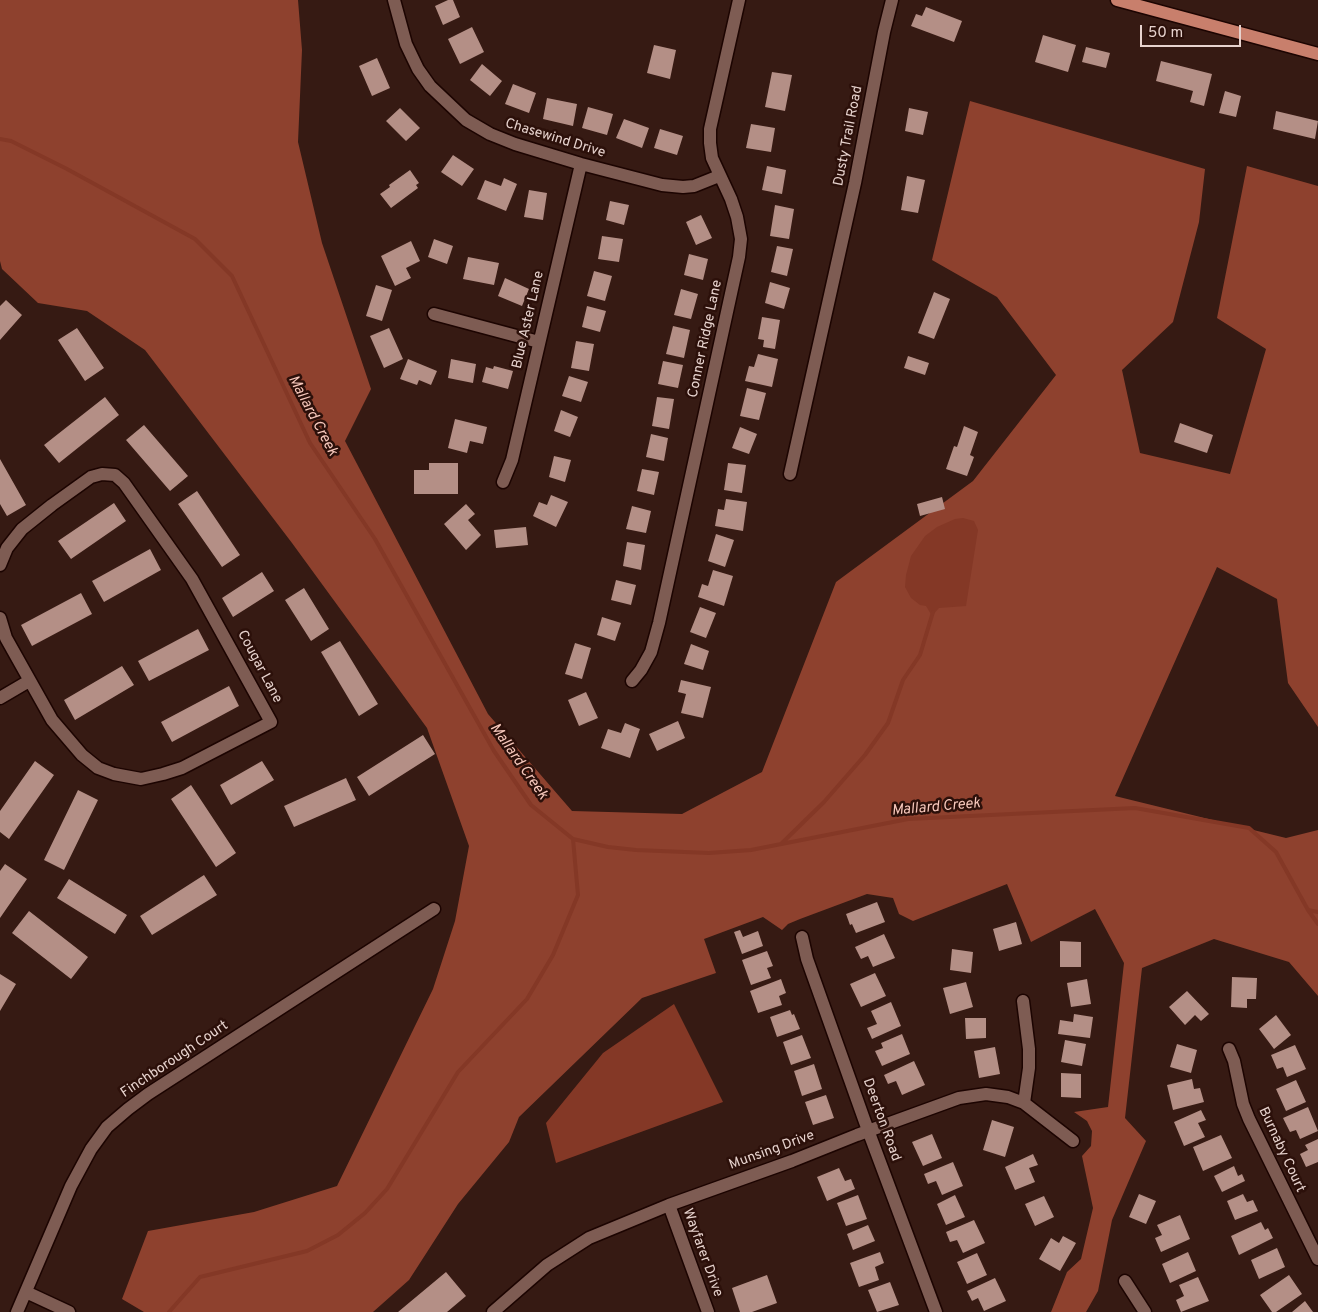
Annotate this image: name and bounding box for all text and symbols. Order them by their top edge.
scale bar [1143,15,1244,47]
text: 50 m [1148,24,1183,43]
street label: Dusty Trail Road [831,84,867,188]
street label: Chasewind Drive [503,116,607,162]
street label: Blue Aster Lane [510,269,548,371]
street label: Conner Ridge Lane [685,279,727,399]
water label: Mallard Creek [283,373,341,459]
street label: Cougar Lane [233,628,285,706]
water label: Mallard Creek [485,720,551,804]
water label: Mallard Creek [891,795,981,821]
street label: Finchborough Court [118,1018,232,1102]
street label: Deerton Road [858,1076,904,1164]
street label: Burnaby Court [1254,1105,1308,1195]
street label: Munsing Drive [727,1128,817,1174]
street label: Wayfarer Drive [678,1206,726,1300]

